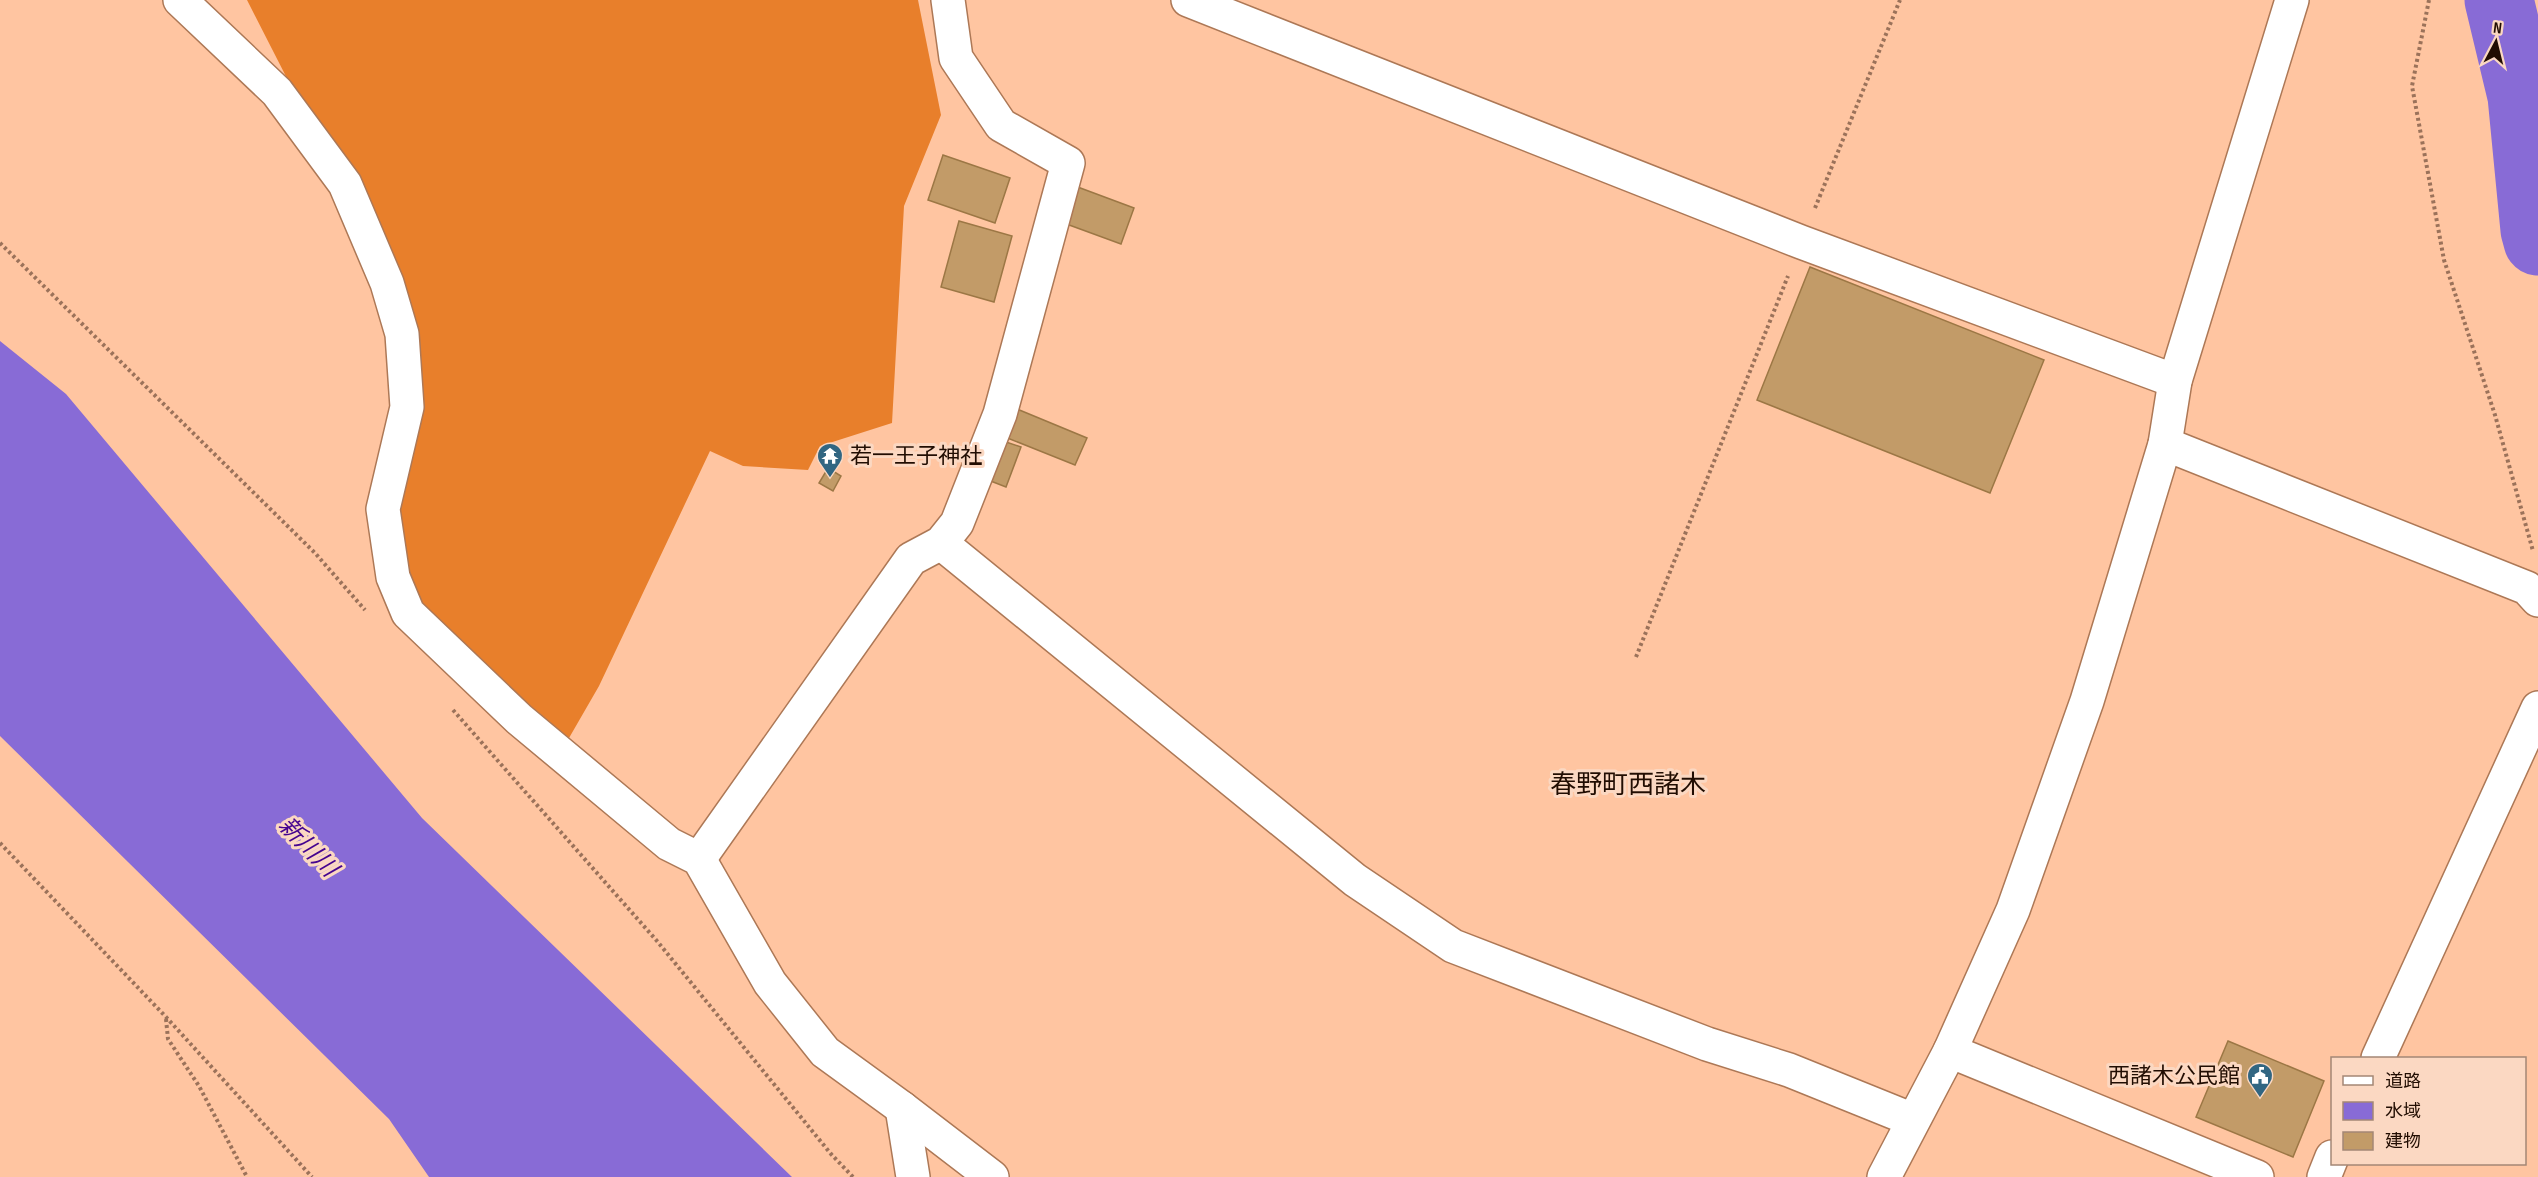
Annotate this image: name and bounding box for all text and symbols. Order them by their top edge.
north arrow [2466,12,2526,72]
text: N [2492,19,2503,39]
temple icon: 若一王子神社 [815,441,845,479]
place label: 若一王子神社 [850,443,982,470]
district label: 春野町西諸木 [1550,770,1706,801]
water label: 新川川 [273,811,346,885]
legend [2331,1057,2526,1165]
public building icon: 西諸木公民館 [2245,1061,2275,1099]
place label: 西諸木公民館 [2108,1063,2240,1090]
text: 道路 [2385,1071,2421,1092]
text: 水域 [2385,1101,2421,1122]
text: 建物 [2385,1131,2421,1152]

